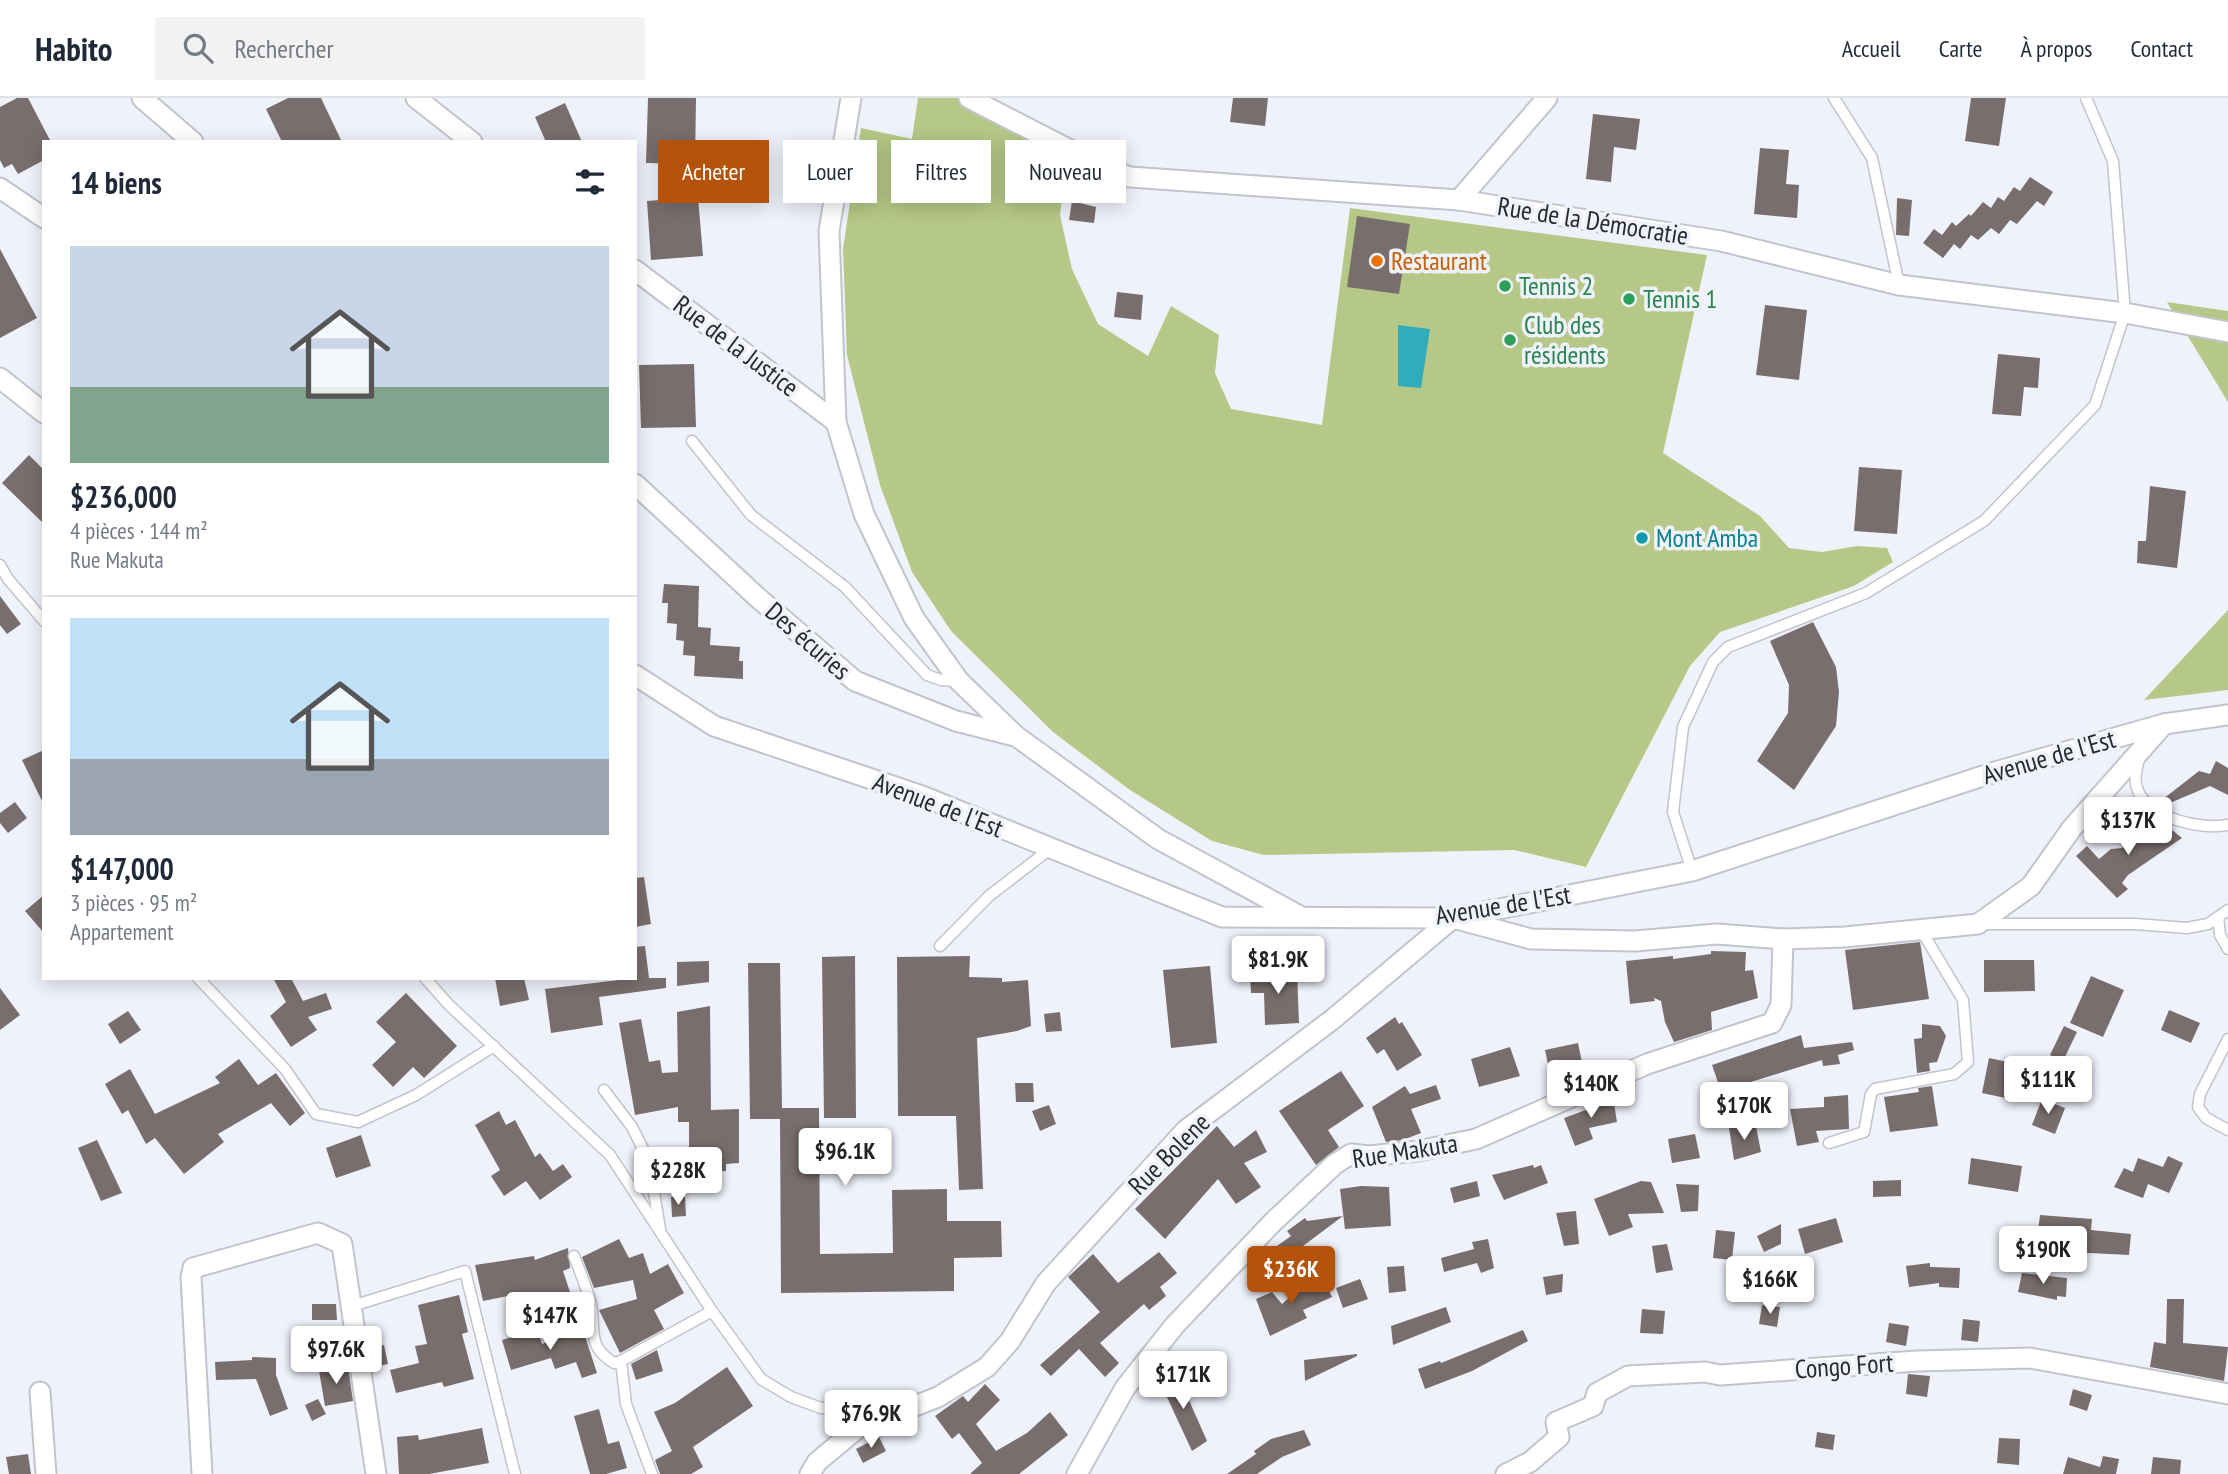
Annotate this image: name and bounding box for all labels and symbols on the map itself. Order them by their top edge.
street label: Rue de la Démocratie [1496,189,1691,252]
place label: Restaurant [1391,244,1487,277]
marker: Restaurant [1369,253,1385,269]
place label: Tennis 2 [1519,269,1593,302]
marker: Tennis 2 [1497,278,1513,294]
place label: Tennis 1 [1643,282,1717,315]
street label: Rue de la Justice [667,288,805,403]
marker: Tennis 1 [1621,291,1637,307]
place label: Club des résidents [1524,308,1606,371]
marker: Club des résidents [1502,332,1518,348]
place label: Mont Amba [1656,521,1758,554]
marker: Mont Amba [1634,530,1650,546]
street label: Des écuries [759,595,858,687]
street label: Avenue de l'Est [1979,722,2119,791]
street label: Avenue de l'Est [868,765,1008,844]
pin: $137K [2079,798,2177,857]
street label: Avenue de l'Est [1433,878,1573,931]
pin: $81.9K [1221,936,1335,996]
pin: $111K [1999,1056,2097,1116]
pin: $140K [1542,1060,1640,1120]
pin: $170K [1695,1082,1793,1142]
street label: Rue Bolene [1121,1106,1217,1202]
street label: Rue Makuta [1350,1126,1460,1175]
pin: $96.1K [788,1128,902,1188]
pin: $228K [629,1148,727,1207]
pin: $190K [1994,1226,2092,1286]
pin: $236K [1242,1246,1340,1306]
pin: $166K [1721,1256,1819,1316]
pin: $147K [501,1292,599,1352]
pin: $97.6K [279,1326,393,1386]
street label: Congo Fort [1794,1346,1894,1385]
pin: $171K [1134,1352,1232,1411]
pin: $76.9K [814,1390,928,1450]

